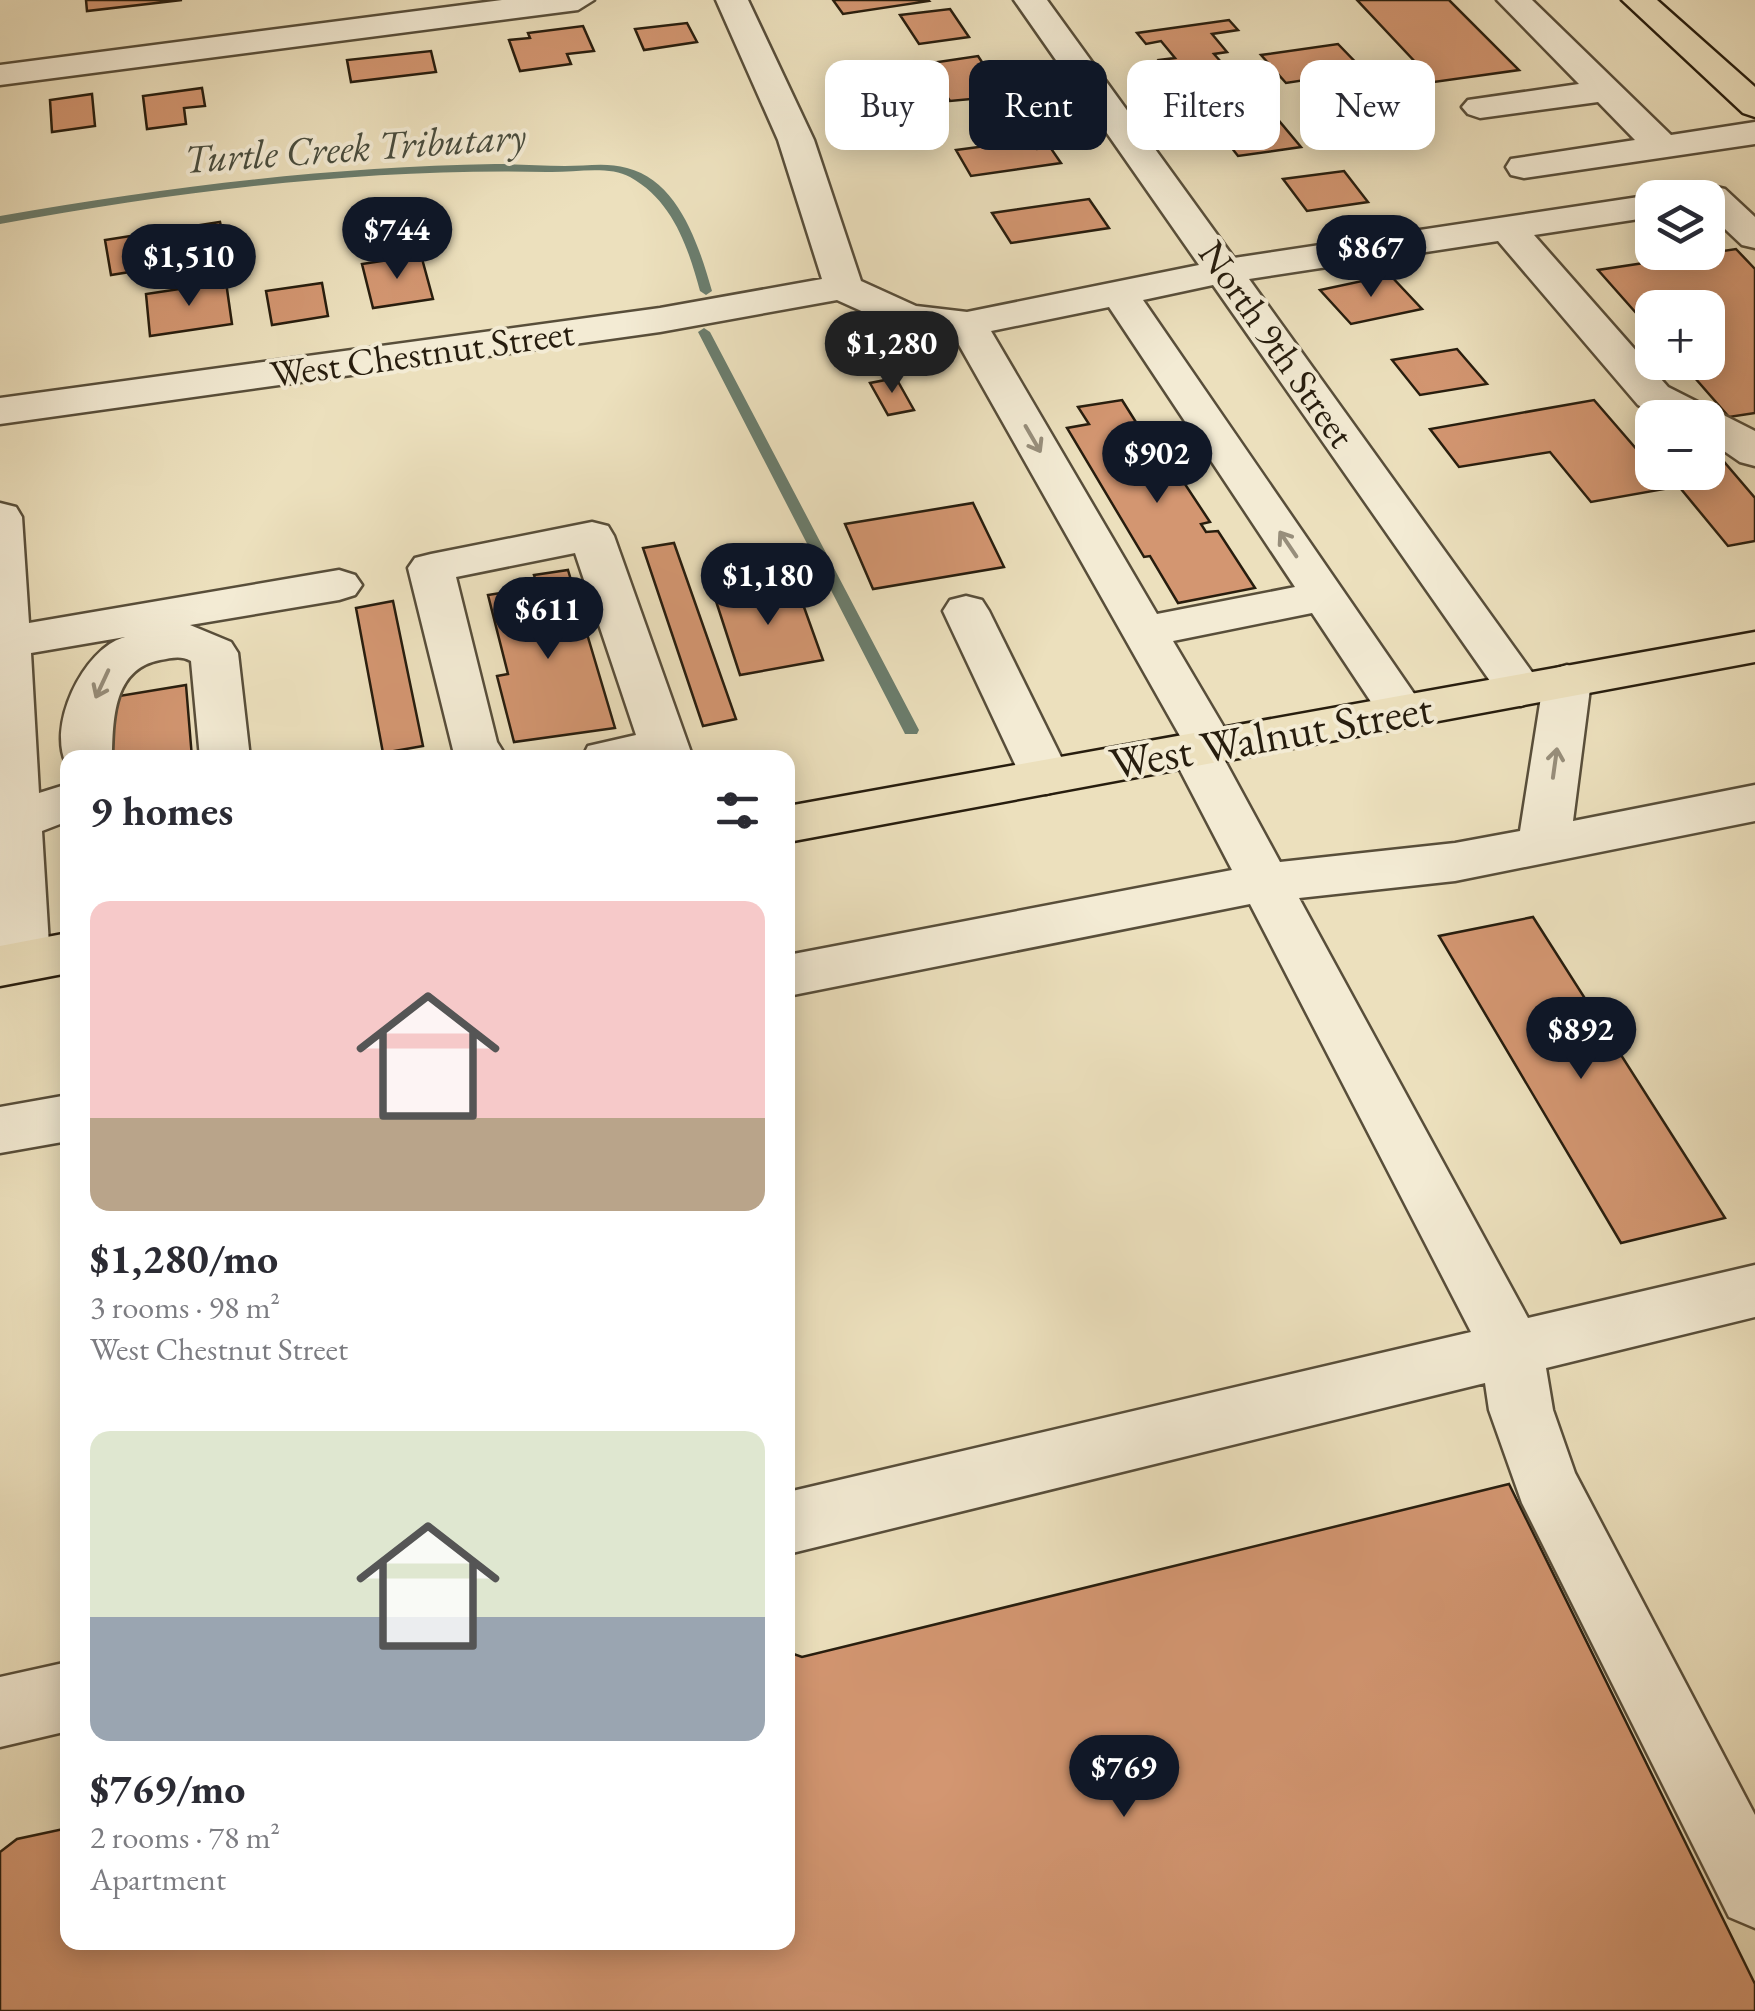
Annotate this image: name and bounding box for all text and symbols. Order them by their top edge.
chip: Buy [825,60,949,150]
chip: Rent [969,60,1107,150]
chip: Filters [1127,60,1280,150]
chip: New [1300,60,1435,150]
water label: Turtle Creek Tributary [182,109,528,185]
map controls [1635,180,1725,490]
button: layers [1635,180,1725,270]
pin: $744 [338,197,456,282]
text: $744 [364,208,430,250]
pin: $867 [1312,215,1430,300]
pin: $1,510 [108,224,270,309]
text: $867 [1338,226,1404,268]
street label: North 9th Street [1188,231,1367,457]
text: $1,510 [144,235,234,277]
button: + [1635,290,1725,380]
street label: West Chestnut Street [267,307,577,398]
pin: $1,280 [811,311,973,396]
text: $1,280 [847,322,937,364]
button: − [1635,400,1725,490]
pin: $902 [1098,421,1216,506]
one-way arrow [1023,424,1043,453]
text: $902 [1124,432,1190,474]
one-way arrow [1278,530,1299,558]
pin: $1,180 [687,543,849,628]
text: $1,180 [723,554,813,596]
pin: $611 [489,577,607,662]
text: $611 [515,588,581,630]
one-way arrow [92,668,110,698]
street label: West Walnut Street [1105,678,1437,792]
one-way arrow [1547,747,1565,779]
text: 9 homes [90,783,233,838]
icon: filters [710,783,765,838]
icon: home [338,966,518,1146]
pin: $892 [1522,997,1640,1082]
text: $892 [1548,1008,1614,1050]
text: $1,280/mo [90,1231,278,1286]
text: 3 rooms · 98 m² [90,1286,280,1328]
text: West Chestnut Street [90,1328,348,1370]
icon: home [338,1496,518,1676]
pin: $769 [1065,1735,1183,1820]
text: $769 [1091,1746,1157,1788]
text: $769/mo [90,1761,246,1816]
text: 2 rooms · 78 m² [90,1816,280,1858]
text: Apartment [90,1858,226,1900]

